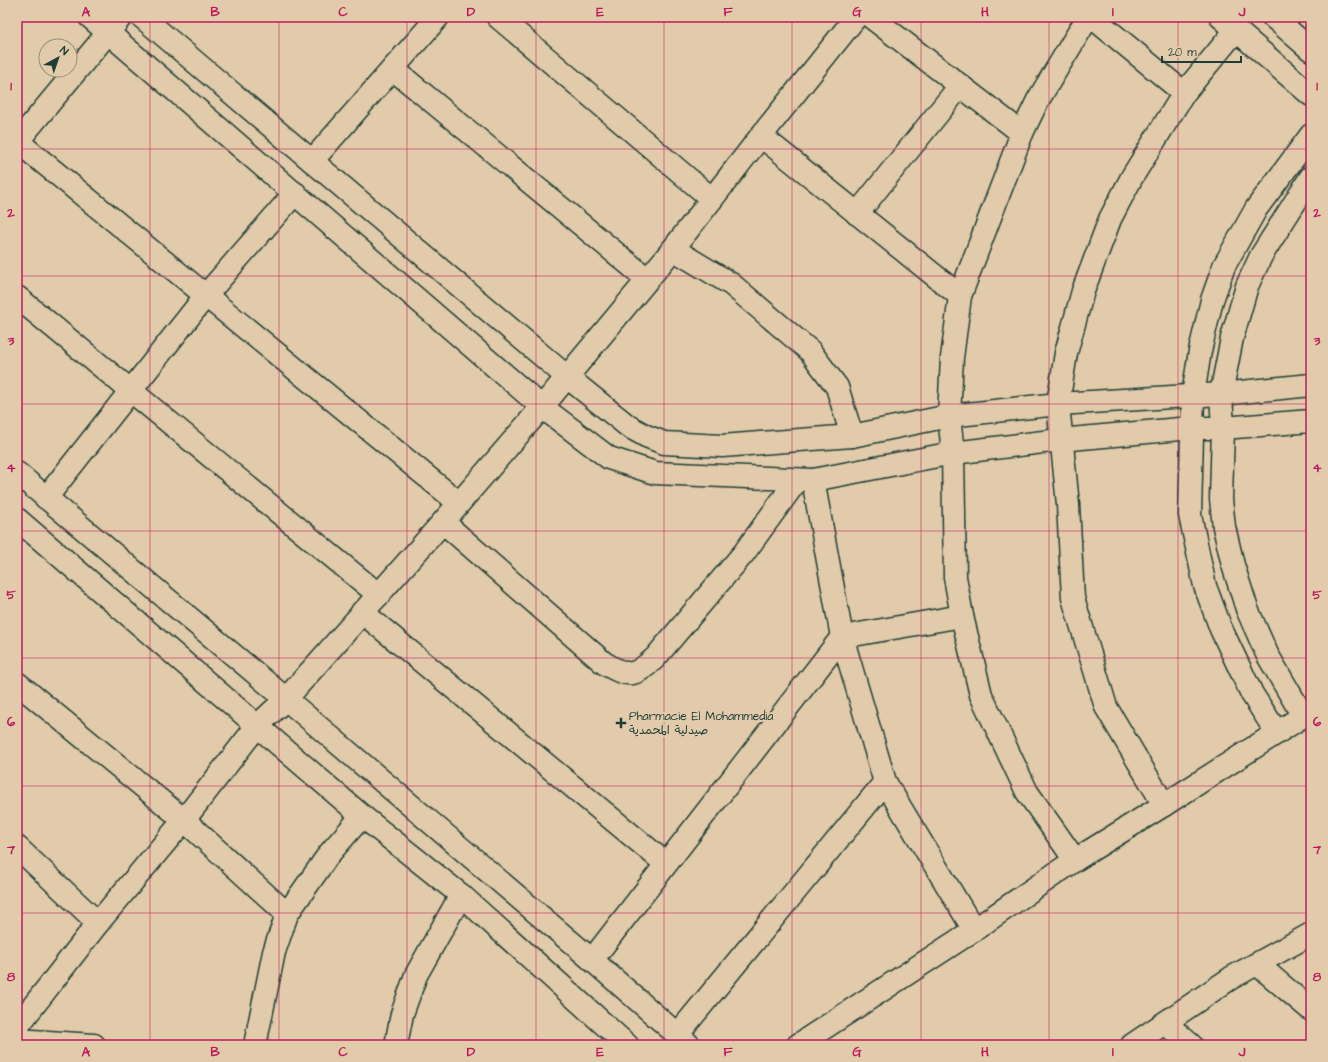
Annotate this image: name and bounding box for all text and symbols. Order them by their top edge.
text: A [82,3,91,21]
text: B [210,3,220,21]
text: C [338,3,348,21]
text: D [467,3,476,21]
text: E [596,3,604,21]
text: F [723,3,733,21]
text: G [852,3,862,21]
text: H [981,3,989,21]
text: I [1112,3,1114,21]
text: J [1238,3,1246,21]
north arrow [38,38,78,78]
scale bar [1162,38,1241,64]
text: N [57,43,72,59]
text: 20 m [1168,44,1197,61]
text: 1 [10,77,12,95]
text: 1 [1316,77,1318,95]
text: 2 [6,204,15,222]
text: 2 [1312,204,1321,222]
text: 3 [7,332,15,350]
text: 3 [1313,332,1321,350]
text: 4 [7,459,16,477]
text: 4 [1313,459,1322,477]
text: 5 [6,586,16,604]
text: 5 [1312,586,1322,604]
place label: Pharmacie El Mohammedia صيدلية المحمدية [629,708,773,739]
text: 6 [7,713,16,731]
text: 6 [1313,713,1322,731]
marker: Pharmacie El Mohammedia صيدلية المحمدية [616,718,626,728]
text: 7 [6,841,16,859]
text: 7 [1312,841,1322,859]
text: 8 [7,968,16,986]
text: 8 [1313,968,1322,986]
text: A [82,1043,91,1061]
text: B [210,1043,220,1061]
text: C [338,1043,348,1061]
text: D [467,1043,476,1061]
text: E [596,1043,604,1061]
text: F [723,1043,733,1061]
text: G [852,1043,862,1061]
text: H [981,1043,989,1061]
text: I [1112,1043,1114,1061]
text: J [1238,1043,1246,1061]

